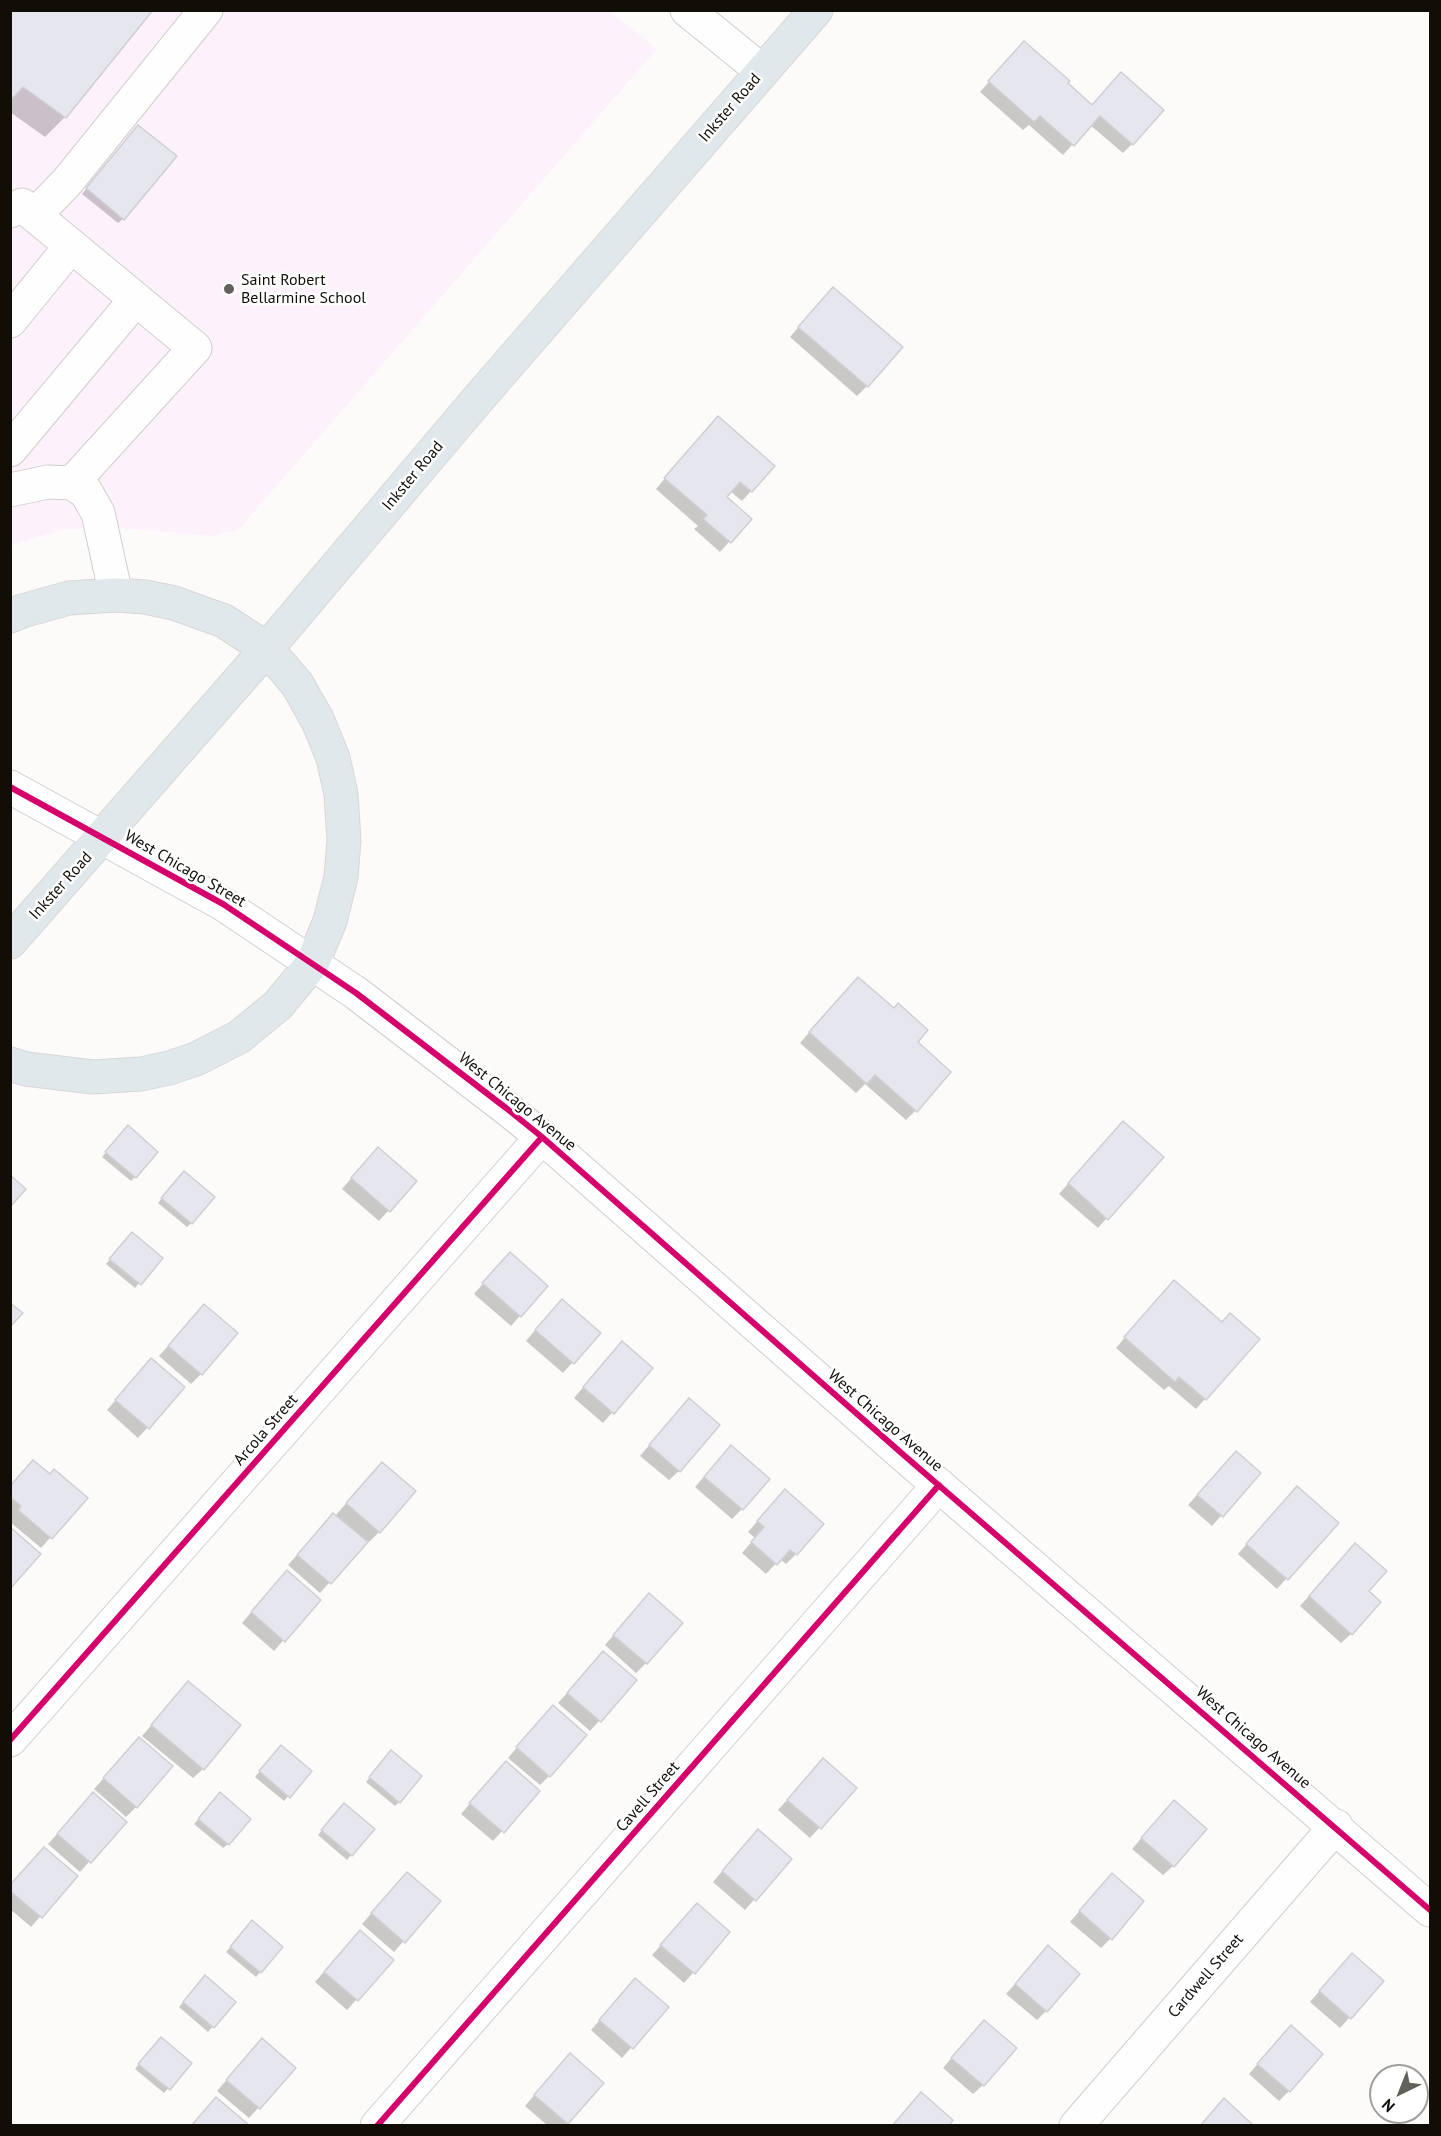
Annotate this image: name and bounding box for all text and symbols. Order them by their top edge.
street label: Inkster Road [695,70,765,146]
place label: Saint Robert Bellarmine School [241,270,366,308]
marker: Saint Robert Bellarmine School [222,282,236,296]
street label: Inkster Road [378,437,448,515]
street label: West Chicago Street [121,826,249,912]
street label: Inkster Road [26,848,96,924]
street label: West Chicago Avenue [454,1049,580,1155]
street label: West Chicago Avenue [824,1366,946,1476]
street label: Arcola Street [230,1391,302,1469]
street label: West Chicago Avenue [1192,1683,1314,1793]
street label: Cavell Street [612,1758,684,1836]
street label: Cardwell Street [1164,1930,1248,2022]
north arrow [1369,2064,1429,2124]
text: N [1377,2095,1399,2117]

